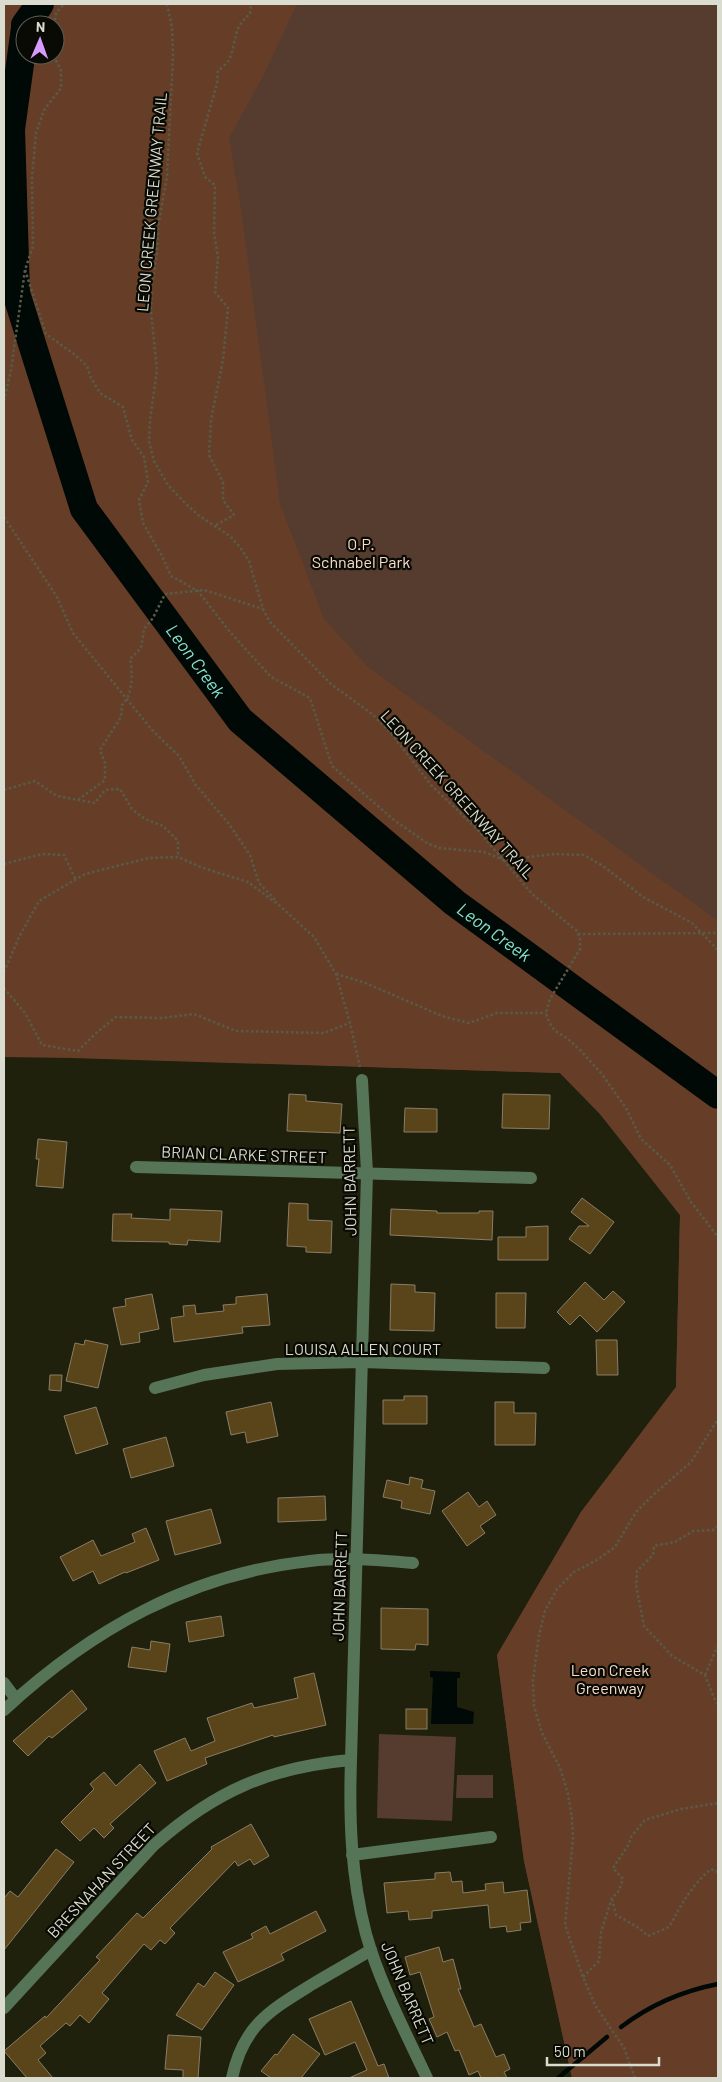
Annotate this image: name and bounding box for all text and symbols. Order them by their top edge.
north arrow [15,15,65,65]
text: N [36,18,45,35]
street label: LEON CREEK GREENWAY TRAIL [132,91,170,313]
park label: O.P. Schnabel Park [312,534,410,571]
water label: Leon Creek [162,619,231,702]
street label: LEON CREEK GREENWAY TRAIL [377,706,539,882]
water label: Leon Creek [453,898,536,966]
street label: JOHN BARRETT [339,1126,359,1236]
street label: BRIAN CLARKE STREET [161,1142,327,1166]
street label: LOUISA ALLEN COURT [285,1339,441,1358]
street label: JOHN BARRETT [328,1531,350,1641]
park label: Leon Creek Greenway [571,1660,649,1697]
street label: BRESNAHAN STREET [43,1819,159,1941]
street label: JOHN BARRETT [378,1939,438,2047]
scale bar [547,2034,660,2066]
text: 50 m [554,2042,586,2060]

